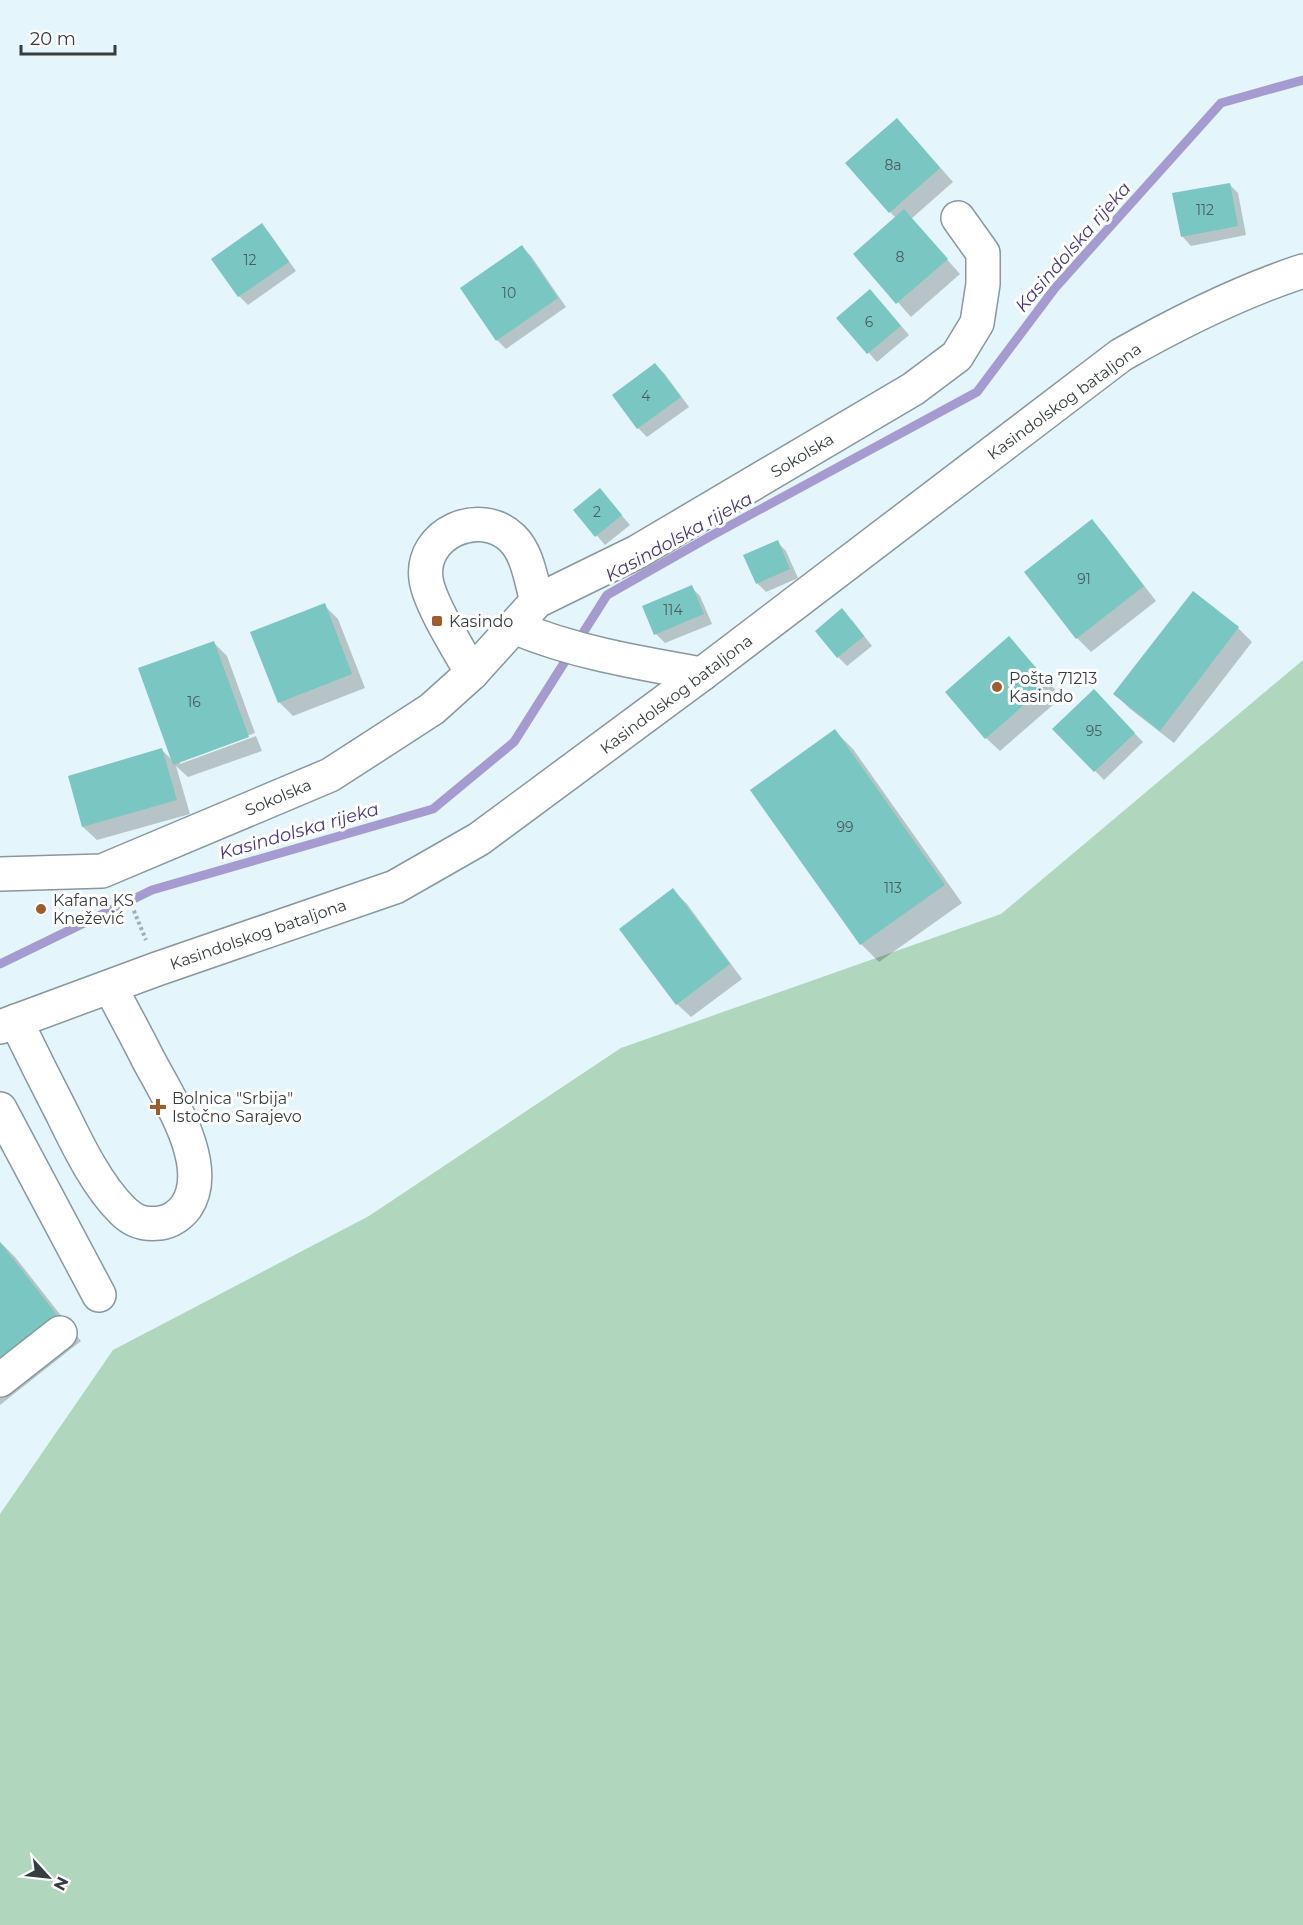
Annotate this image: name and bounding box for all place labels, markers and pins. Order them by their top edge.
place label: Kasindo [449,612,513,631]
marker: Kasindo [430,614,444,628]
place label: Pošta 71213 Kasindo [1009,669,1097,706]
marker: Pošta 71213 Kasindo [990,680,1004,694]
place label: Kafana KS Knežević [53,891,134,928]
marker: Kafana KS Knežević [34,902,48,916]
place label: Bolnica "Srbija" Istočno Sarajevo [172,1089,302,1126]
marker: Bolnica "Srbija" Istočno Sarajevo [149,1098,167,1116]

